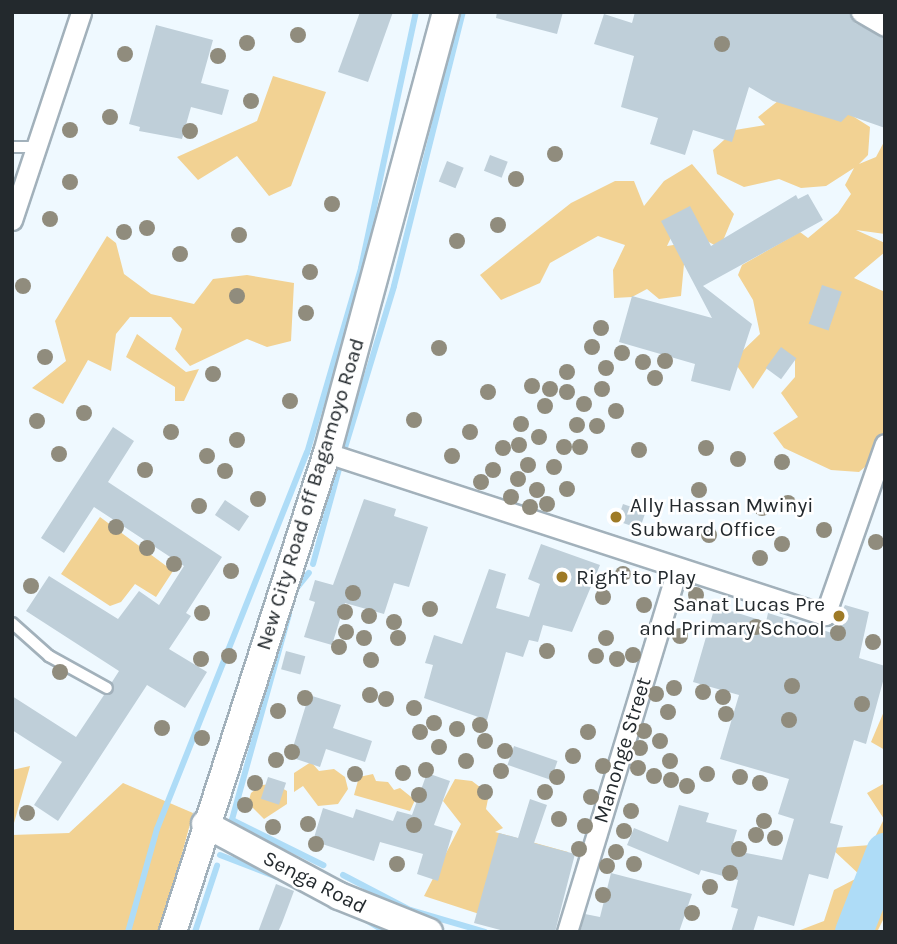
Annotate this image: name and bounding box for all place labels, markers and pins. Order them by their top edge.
place label: Ally Hassan Mwinyi Subward Office [630,492,813,542]
marker: Ally Hassan Mwinyi Subward Office [608,509,624,525]
place label: Right to Play [576,564,696,590]
marker: Right to Play [554,569,570,585]
place label: Sanat Lucas Pre and Primary School [639,591,825,641]
marker: Sanat Lucas Pre and Primary School [831,608,847,624]

